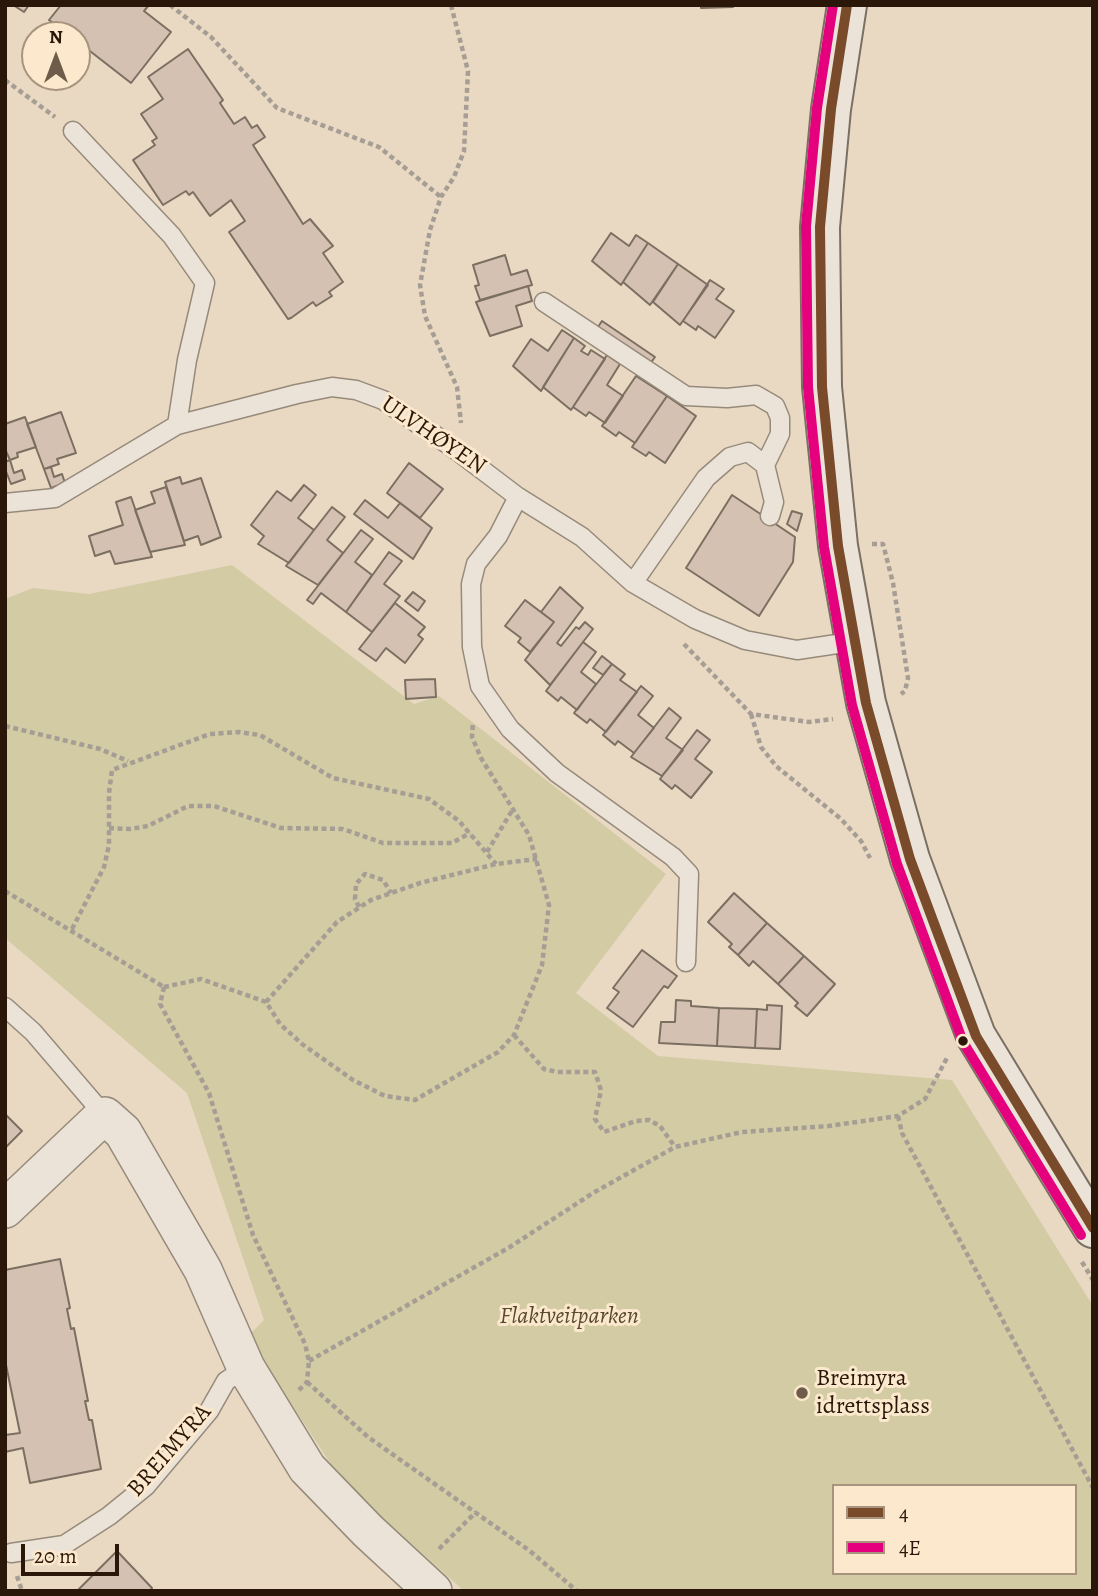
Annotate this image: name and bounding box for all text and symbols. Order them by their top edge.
north arrow [21,21,91,91]
text: N [49,24,63,50]
street label: ULVHØYEN [375,390,491,482]
unlabelled marker [956,1034,970,1048]
park label: Flaktveitparken [499,1303,639,1331]
place label: Breimyra idrettsplass [816,1365,930,1421]
marker: Breimyra idrettsplass [794,1385,810,1401]
street label: BREIMYRA [122,1399,218,1503]
legend [832,1484,1077,1575]
text: 4 [899,1499,909,1527]
scale bar [24,1530,122,1574]
text: 4E [899,1534,921,1562]
text: 20 m [34,1542,77,1570]

